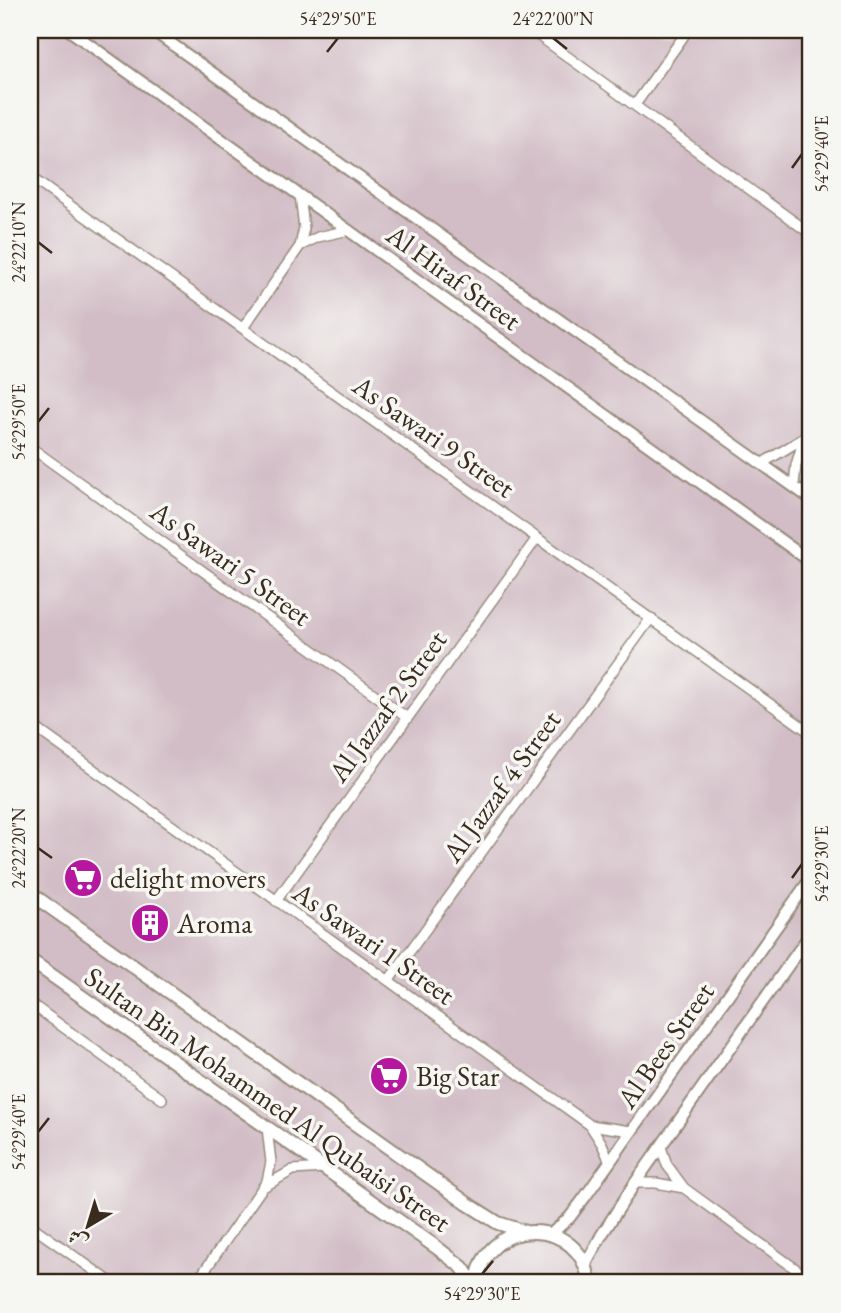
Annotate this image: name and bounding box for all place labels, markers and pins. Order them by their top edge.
supermarket icon: delight movers [62,857,104,899]
place label: delight movers [110,860,266,896]
building icon: Aroma [129,902,171,944]
place label: Aroma [176,905,253,941]
supermarket icon: Big Star [368,1055,410,1097]
place label: Big Star [416,1058,500,1094]

